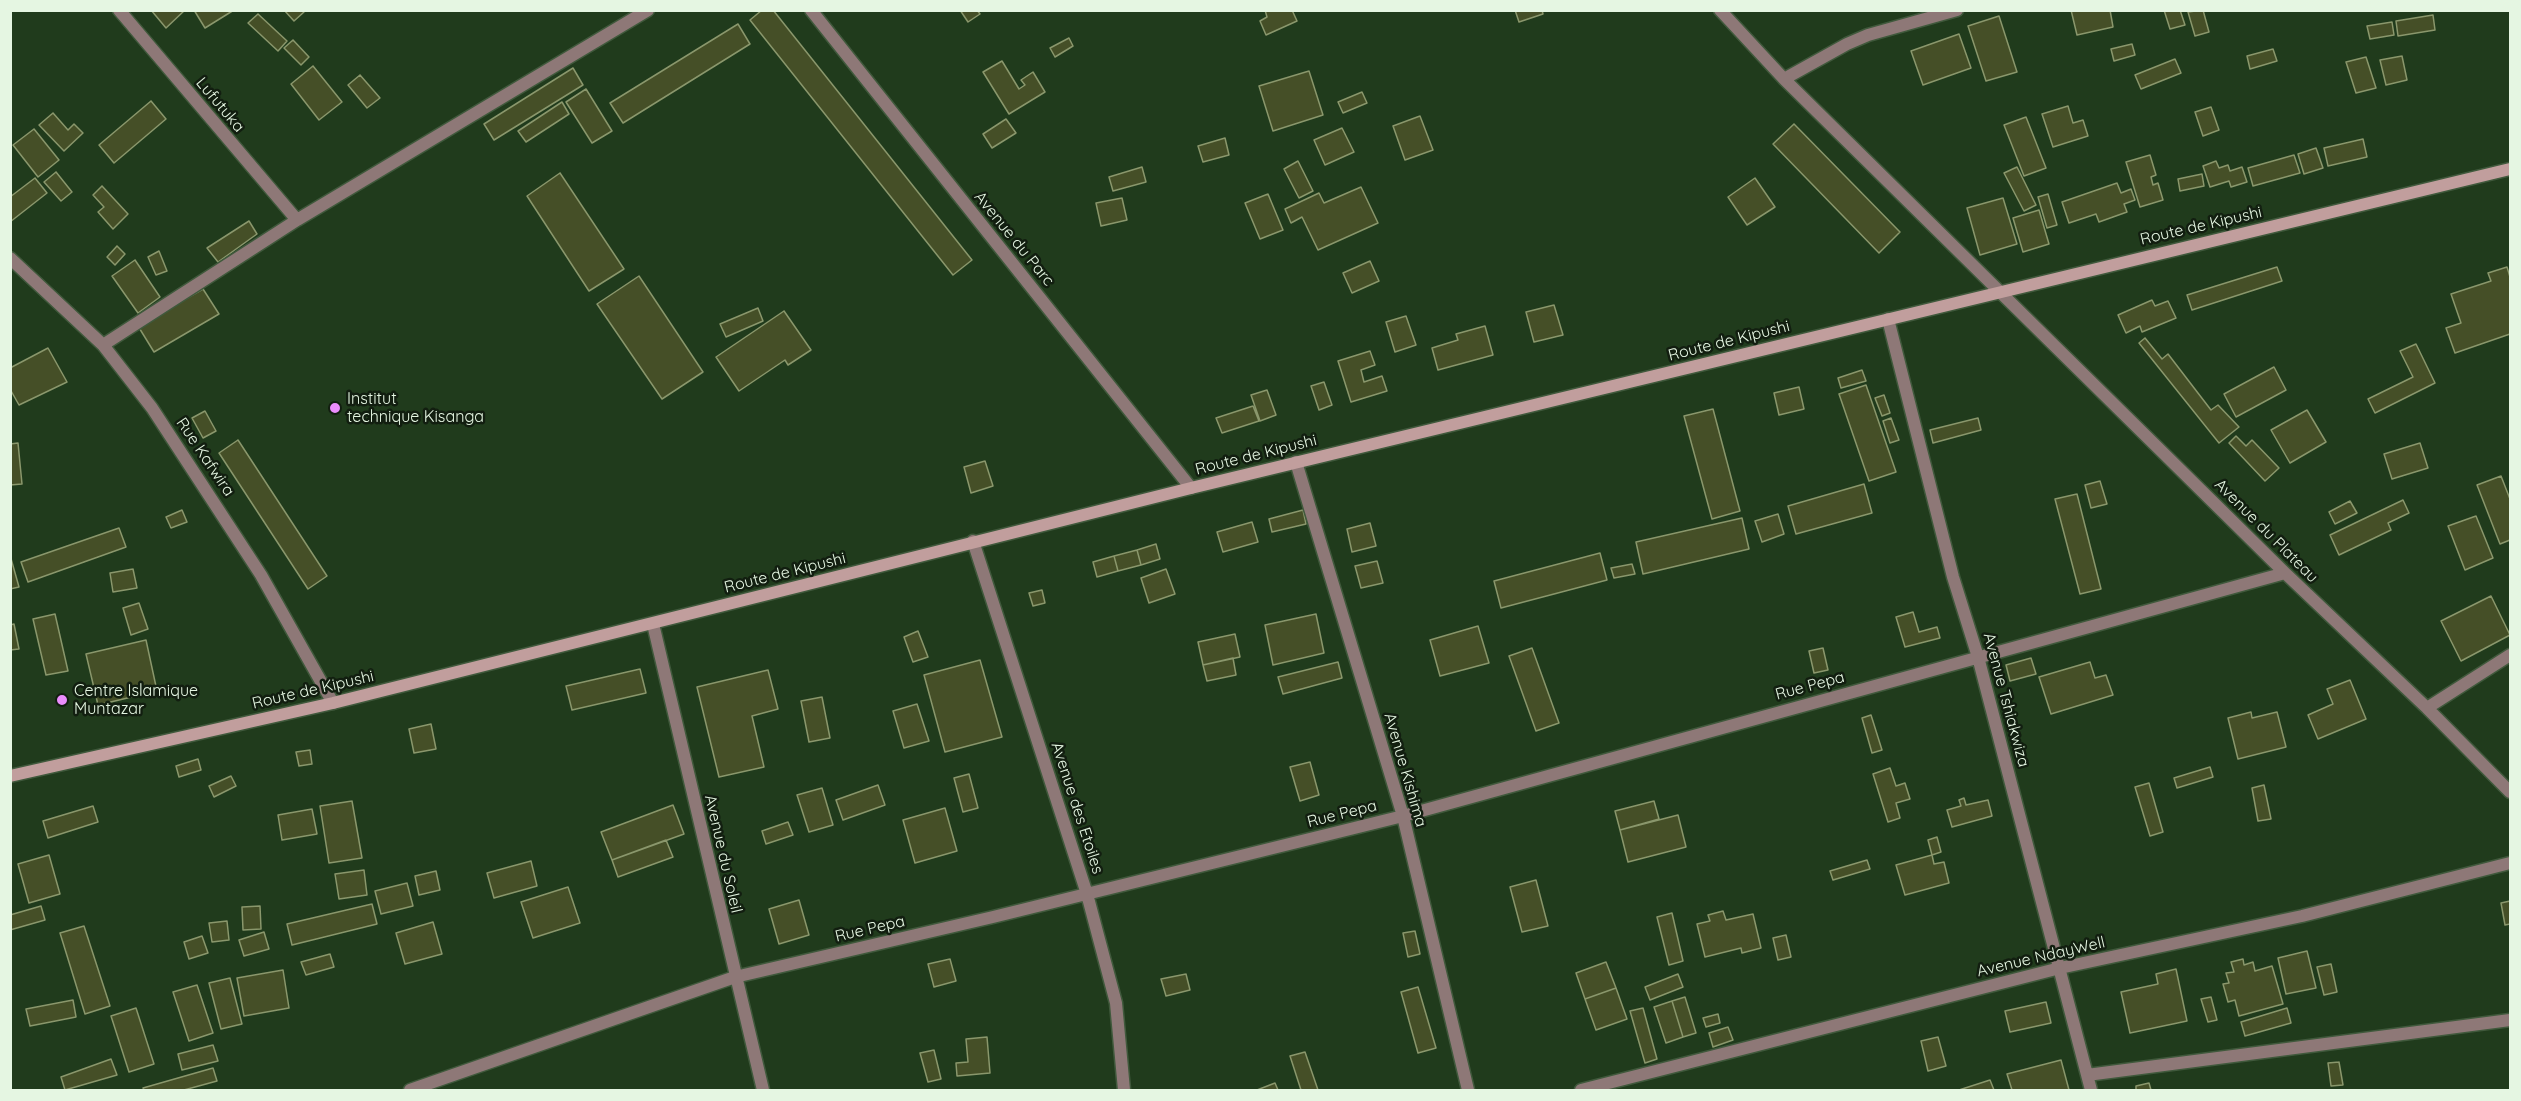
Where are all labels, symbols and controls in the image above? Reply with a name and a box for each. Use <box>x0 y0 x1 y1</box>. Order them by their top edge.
street label: Lufutuka <box>192 74 248 136</box>
street label: Avenue du Parc <box>970 188 1058 290</box>
street label: Route de Kipushi <box>2138 203 2264 249</box>
street label: Route de Kipushi <box>1666 317 1792 365</box>
place label: Institut technique Kisanga <box>347 389 484 427</box>
marker: Institut technique Kisanga <box>328 401 342 415</box>
street label: Rue Kafwira <box>172 414 238 500</box>
street label: Route de Kipushi <box>1193 431 1319 479</box>
street label: Avenue du Plateau <box>2210 475 2322 587</box>
street label: Route de Kipushi <box>722 549 848 597</box>
street label: Avenue Tshiakwiza <box>1979 631 2033 769</box>
street label: Route de Kipushi <box>250 667 376 713</box>
street label: Rue Pepa <box>1773 668 1847 704</box>
place label: Centre Islamique Muntazar <box>74 681 198 719</box>
marker: Centre Islamique Muntazar <box>55 693 69 707</box>
street label: Avenue Kishima <box>1380 711 1430 829</box>
street label: Avenue des Etoiles <box>1047 740 1107 876</box>
street label: Avenue du Soleil <box>700 793 746 915</box>
street label: Rue Pepa <box>1305 796 1379 832</box>
street label: Rue Pepa <box>833 912 907 946</box>
street label: Avenue NdayWell <box>1975 933 2107 981</box>

